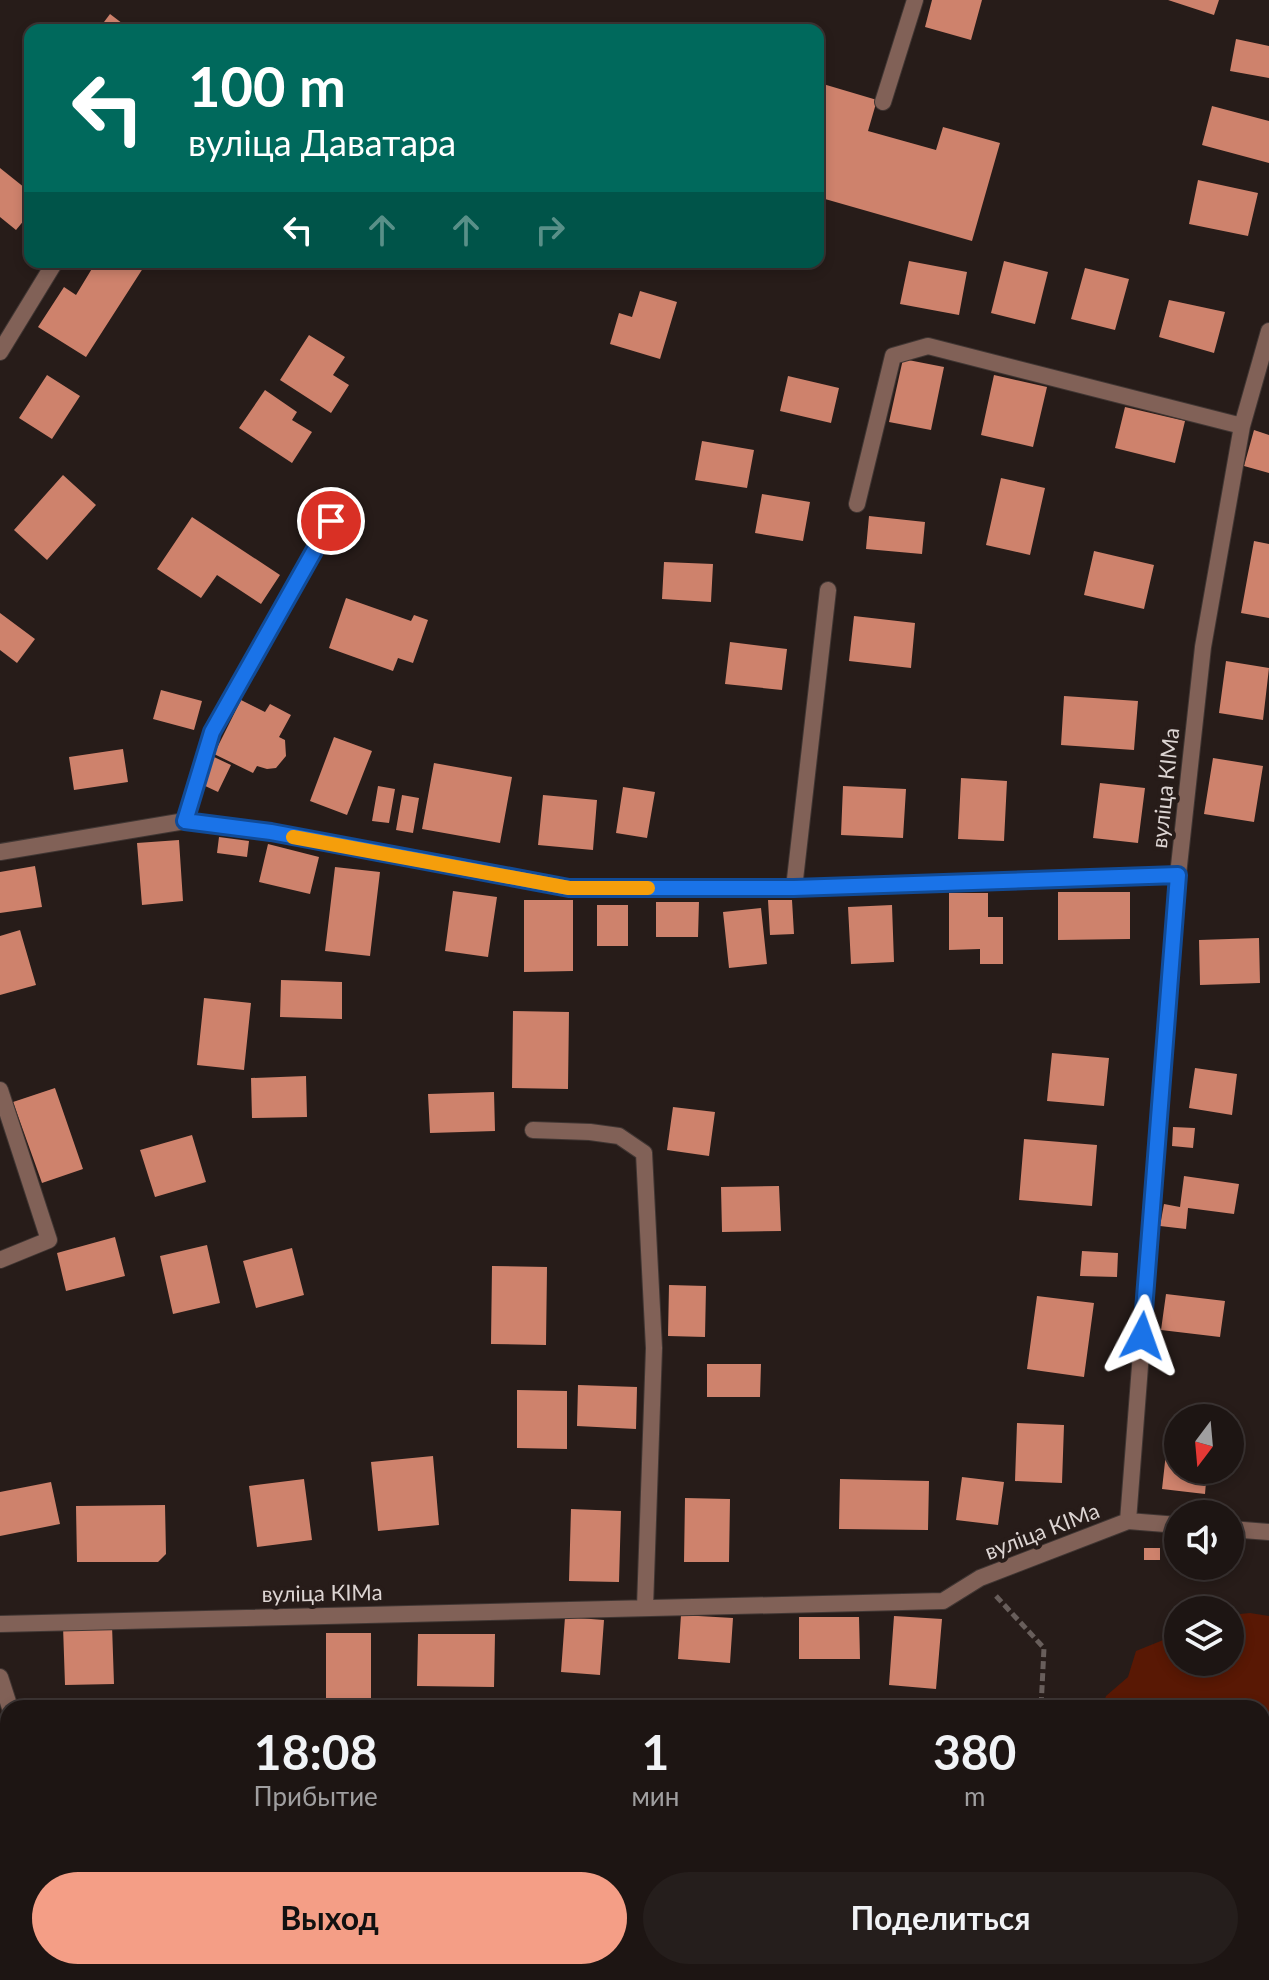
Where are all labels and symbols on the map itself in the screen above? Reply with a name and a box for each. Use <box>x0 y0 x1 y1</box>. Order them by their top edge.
pin <box>297 487 365 555</box>
street label: вуліца КІМа <box>1145 726 1184 849</box>
position arrow <box>1100 1294 1184 1378</box>
north arrow <box>1164 1404 1244 1484</box>
street label: вуліца КІМа <box>981 1496 1103 1565</box>
street label: вуліца КІМа <box>261 1578 383 1607</box>

